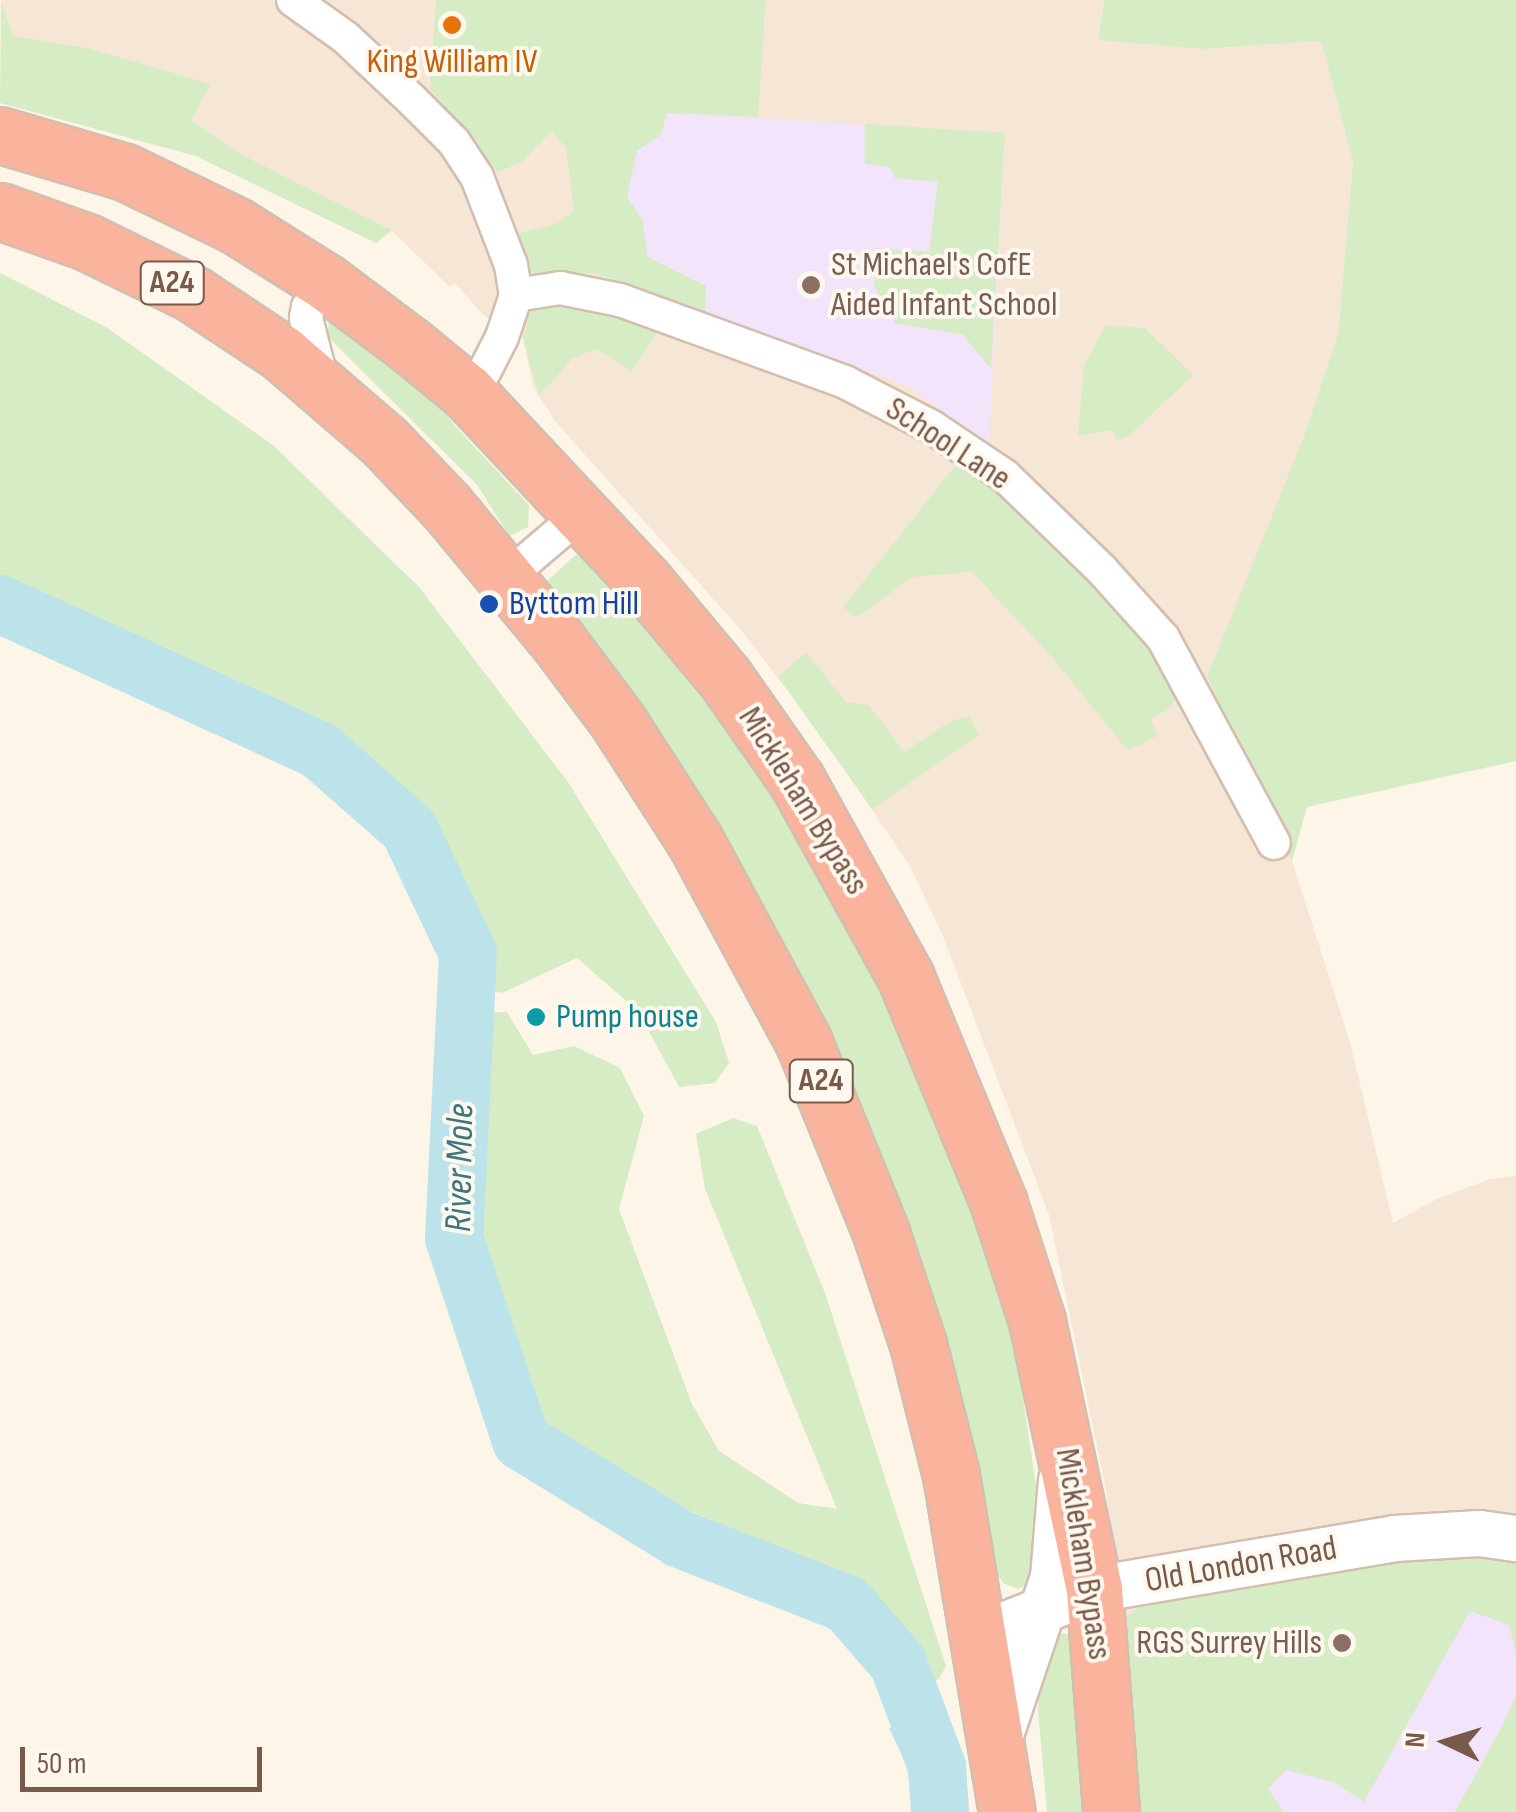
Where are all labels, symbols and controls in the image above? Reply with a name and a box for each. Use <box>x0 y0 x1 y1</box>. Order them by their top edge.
marker: King William IV <box>441 14 463 36</box>
place label: King William IV <box>367 41 537 83</box>
place label: St Michael's CofE Aided Infant School <box>831 244 1058 326</box>
road number: A24 <box>140 256 204 310</box>
marker: St Michael's CofE Aided Infant School <box>800 274 822 296</box>
street label: School Lane <box>878 388 1018 500</box>
place label: Byttom Hill <box>509 583 639 625</box>
marker: Byttom Hill <box>478 593 500 615</box>
street label: Mickleham Bypass <box>729 699 877 903</box>
place label: Pump house <box>556 996 699 1038</box>
marker: Pump house <box>525 1006 547 1028</box>
road number: A24 <box>788 1054 854 1108</box>
water label: River Mole <box>436 1103 484 1233</box>
street label: Mickleham Bypass <box>1046 1445 1120 1663</box>
street label: Old London Road <box>1142 1527 1340 1603</box>
place label: RGS Surrey Hills <box>1136 1622 1322 1664</box>
marker: RGS Surrey Hills <box>1331 1632 1353 1654</box>
north arrow <box>1396 1692 1496 1792</box>
scale bar <box>25 1727 268 1789</box>
text: N <box>1399 1731 1433 1748</box>
text: 50 m <box>37 1746 86 1782</box>

